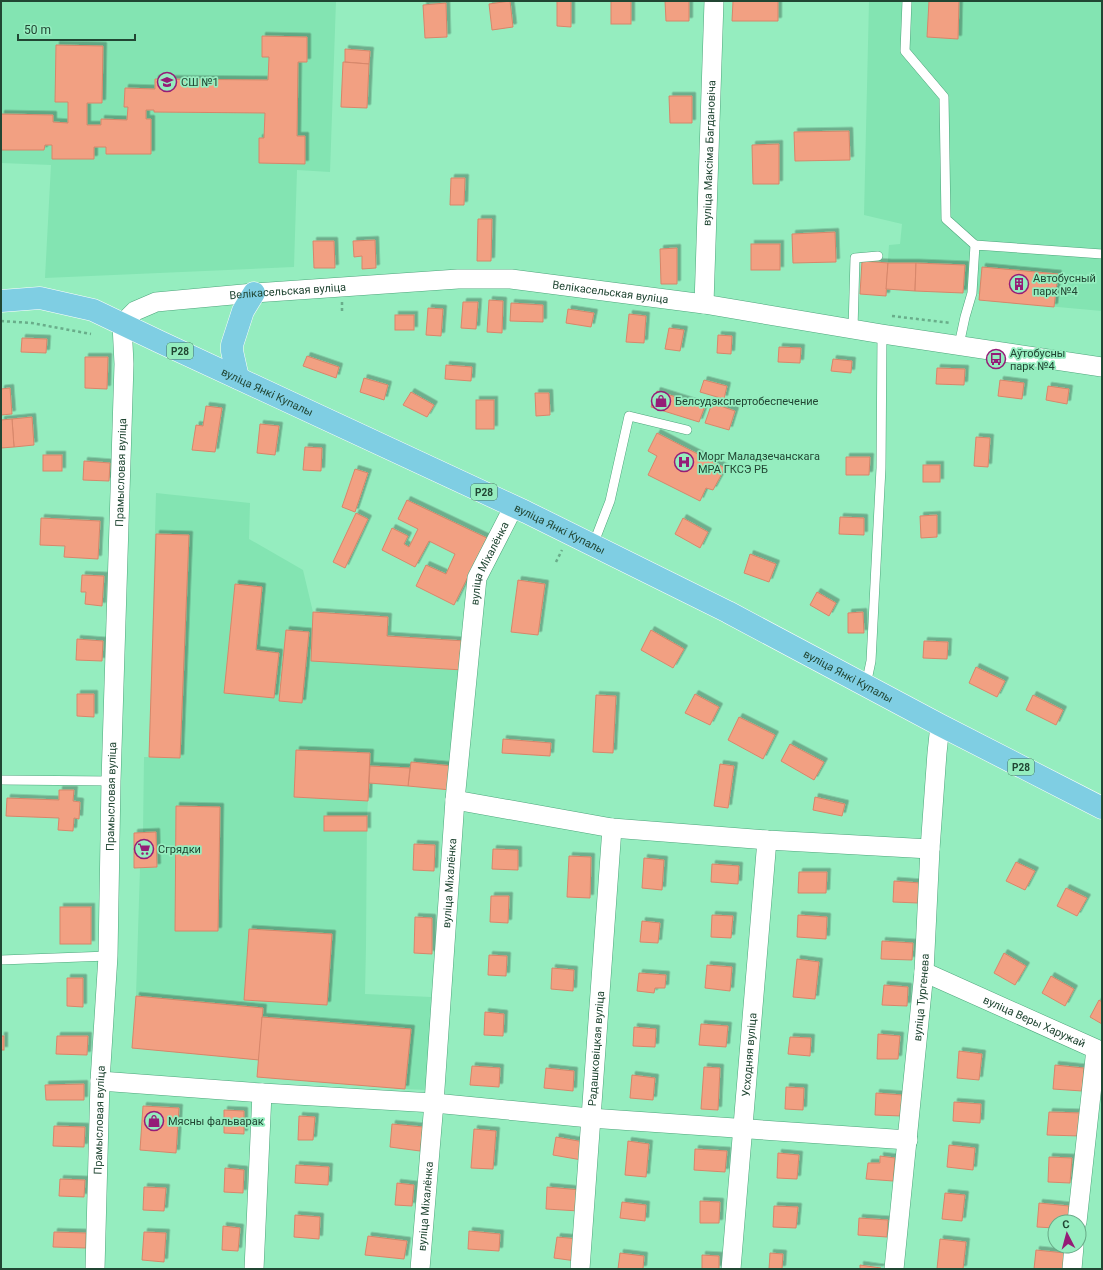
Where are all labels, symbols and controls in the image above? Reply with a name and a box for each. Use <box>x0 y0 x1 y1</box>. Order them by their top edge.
scale bar <box>18 16 135 42</box>
text: 50 m <box>24 23 51 37</box>
school or university icon: СШ №1 <box>156 71 178 93</box>
place label: СШ №1 <box>181 76 219 89</box>
street label: вуліца Максіма Багдановіча <box>700 80 718 226</box>
place label: Автобусный парк №4 <box>1033 272 1096 298</box>
building icon: Автобусный парк №4 <box>1008 273 1030 295</box>
street label: Велікасельская вуліца <box>552 278 669 306</box>
street label: Велікасельская вуліца <box>229 280 346 302</box>
road number: Р28 <box>167 343 193 359</box>
place label: Аўтобусны парк №4 <box>1010 347 1065 373</box>
bus stop icon: Аўтобусны парк №4 <box>985 348 1007 370</box>
street label: вуліца Янкі Купалы <box>219 365 315 419</box>
shop icon: Белсудэкспертобеспечение <box>650 390 672 412</box>
place label: Белсудэкспертобеспечение <box>675 395 819 408</box>
street label: Прамысловая вуліца <box>112 418 129 527</box>
place label: Морг Маладзечанскага МРА ГКСЭ РБ <box>698 450 820 476</box>
hospital icon: Морг Маладзечанскага МРА ГКСЭ РБ <box>673 451 695 473</box>
road number: Р28 <box>471 484 497 500</box>
street label: вуліца Янкі Купалы <box>512 501 607 557</box>
street label: вуліца Міхалёнка <box>468 519 511 606</box>
street label: вуліца Янкі Купалы <box>801 647 895 705</box>
street label: Прамысловая вуліца <box>103 742 119 851</box>
road number: Р28 <box>1008 759 1034 775</box>
supermarket icon: Сгрядки <box>133 838 155 860</box>
street label: вуліца Міхалёнка <box>440 838 459 928</box>
place label: Сгрядки <box>158 843 201 856</box>
street label: вуліца Тургенева <box>911 953 931 1042</box>
street label: Радашковіцкая вуліца <box>585 990 607 1107</box>
street label: вуліца Веры Харужай <box>981 993 1088 1050</box>
street label: Усходняя вуліца <box>739 1012 759 1097</box>
street label: Прамысловая вуліца <box>91 1065 107 1175</box>
shop icon: Мясны фальварак <box>143 1110 165 1132</box>
place label: Мясны фальварак <box>168 1115 264 1128</box>
street label: вуліца Міхалёнка <box>415 1161 436 1251</box>
north arrow <box>1047 1214 1087 1254</box>
text: С <box>1062 1218 1070 1231</box>

